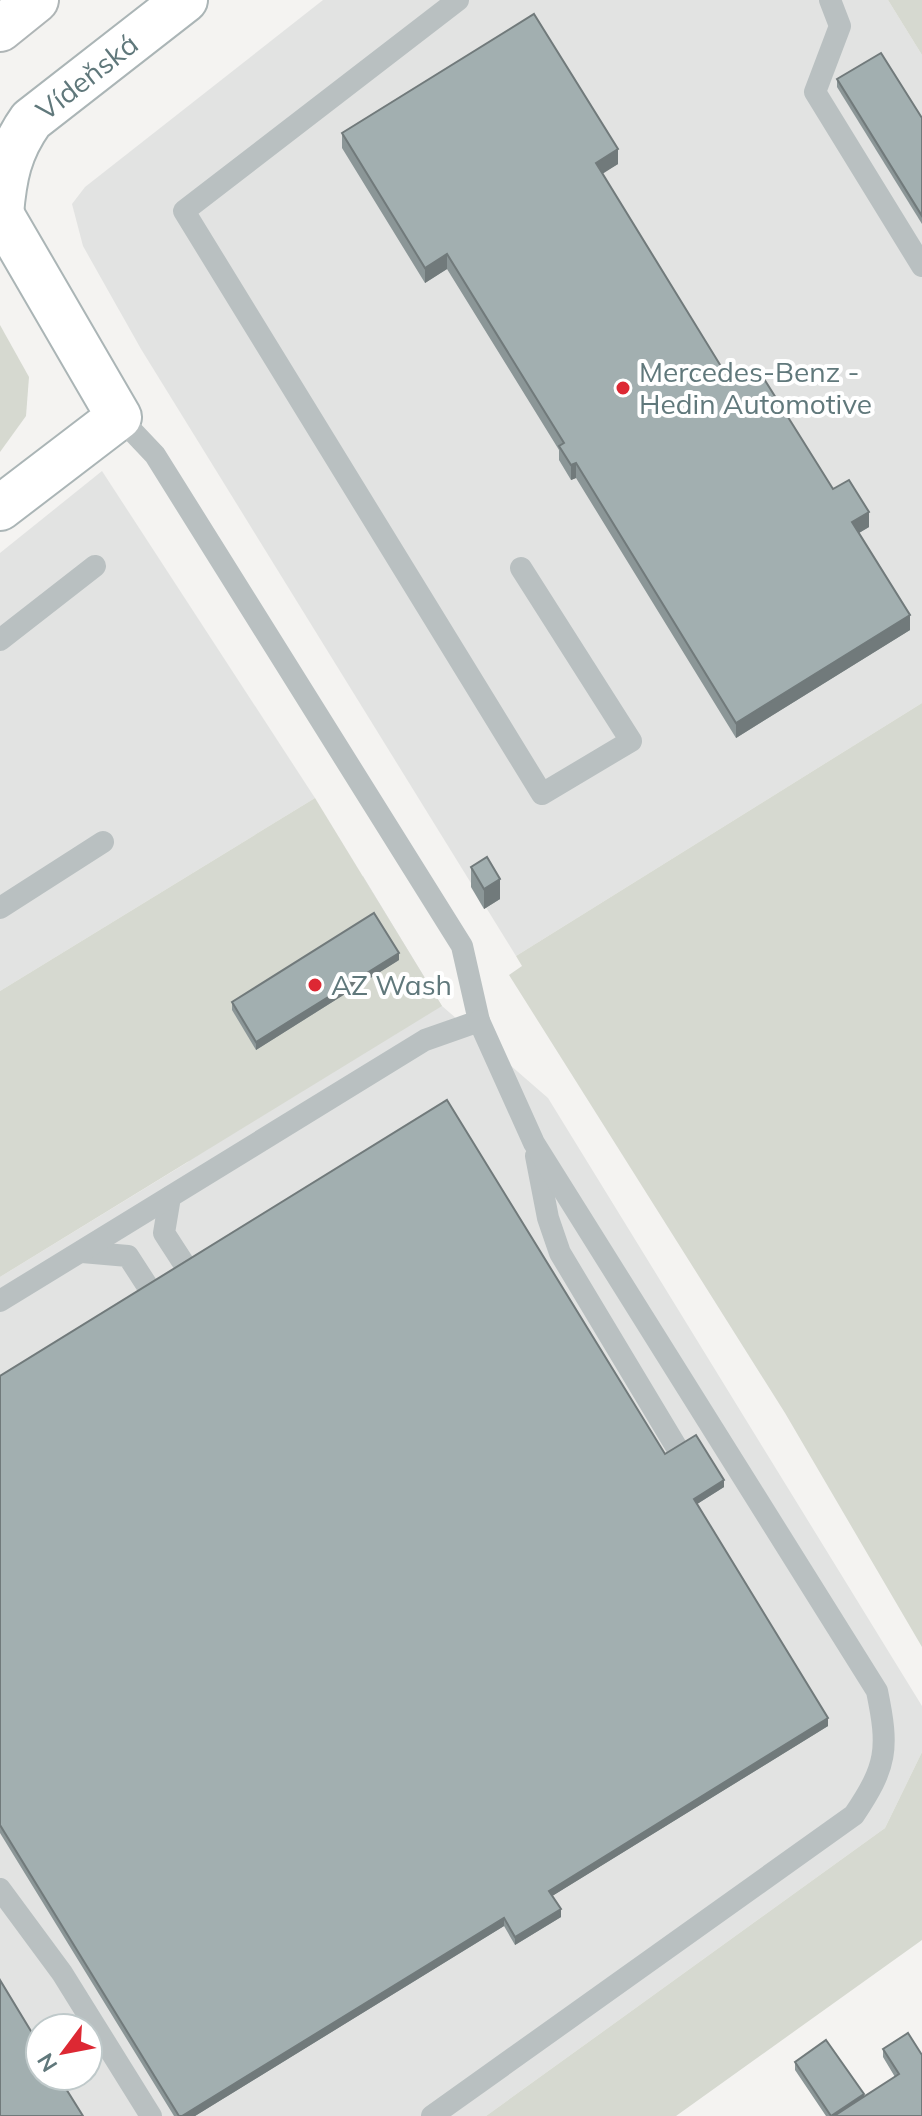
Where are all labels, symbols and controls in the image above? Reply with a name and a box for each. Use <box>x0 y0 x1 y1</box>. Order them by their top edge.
street label: Vídeňská <box>29 26 145 127</box>
place label: Mercedes-Benz - Hedin Automotive <box>639 354 872 421</box>
marker: Mercedes-Benz - Hedin Automotive <box>614 379 632 397</box>
place label: AZ Wash <box>331 967 452 1002</box>
marker: AZ Wash <box>306 976 324 994</box>
north arrow <box>24 2012 104 2092</box>
text: N <box>31 2048 63 2077</box>

